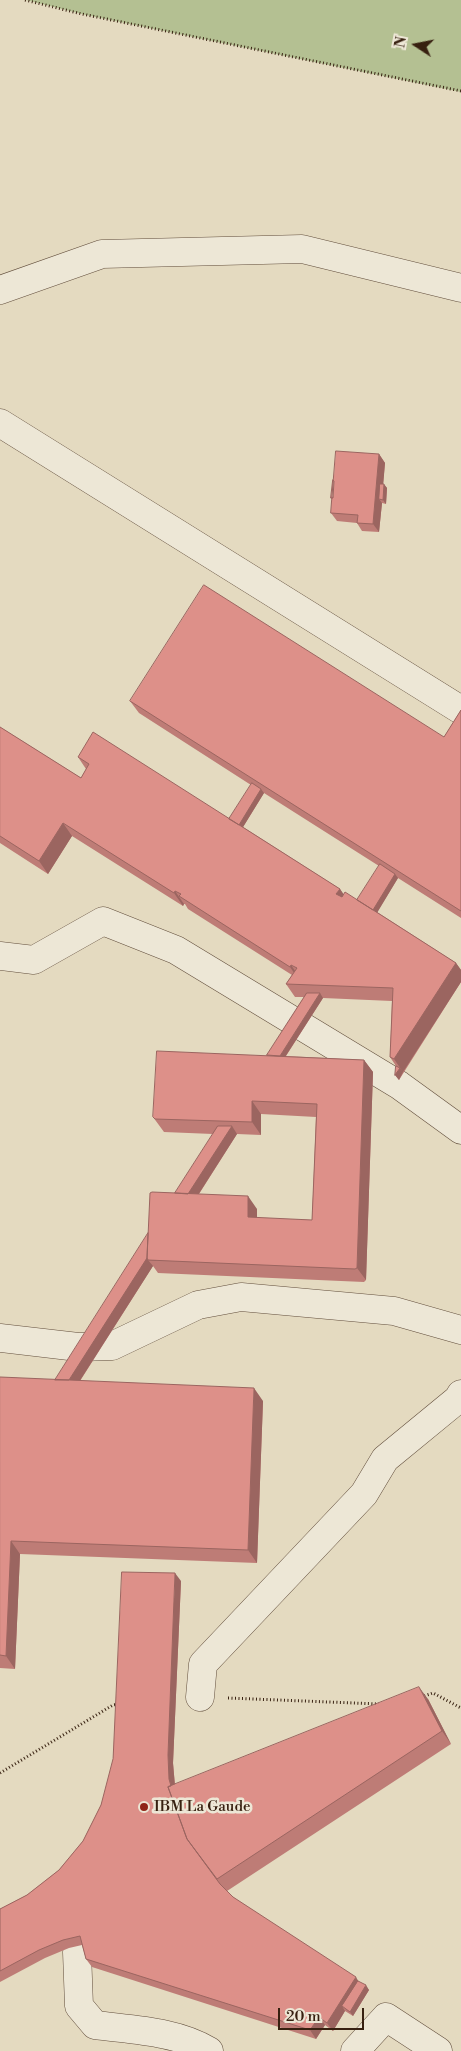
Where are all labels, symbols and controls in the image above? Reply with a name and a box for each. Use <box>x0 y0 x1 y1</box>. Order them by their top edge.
north arrow <box>391 20 441 70</box>
text: N <box>391 35 411 49</box>
place label: IBM La Gaude <box>154 1798 250 1816</box>
marker: IBM La Gaude <box>138 1801 150 1813</box>
scale bar <box>281 1998 367 2030</box>
text: 20 m <box>286 2007 321 2026</box>

